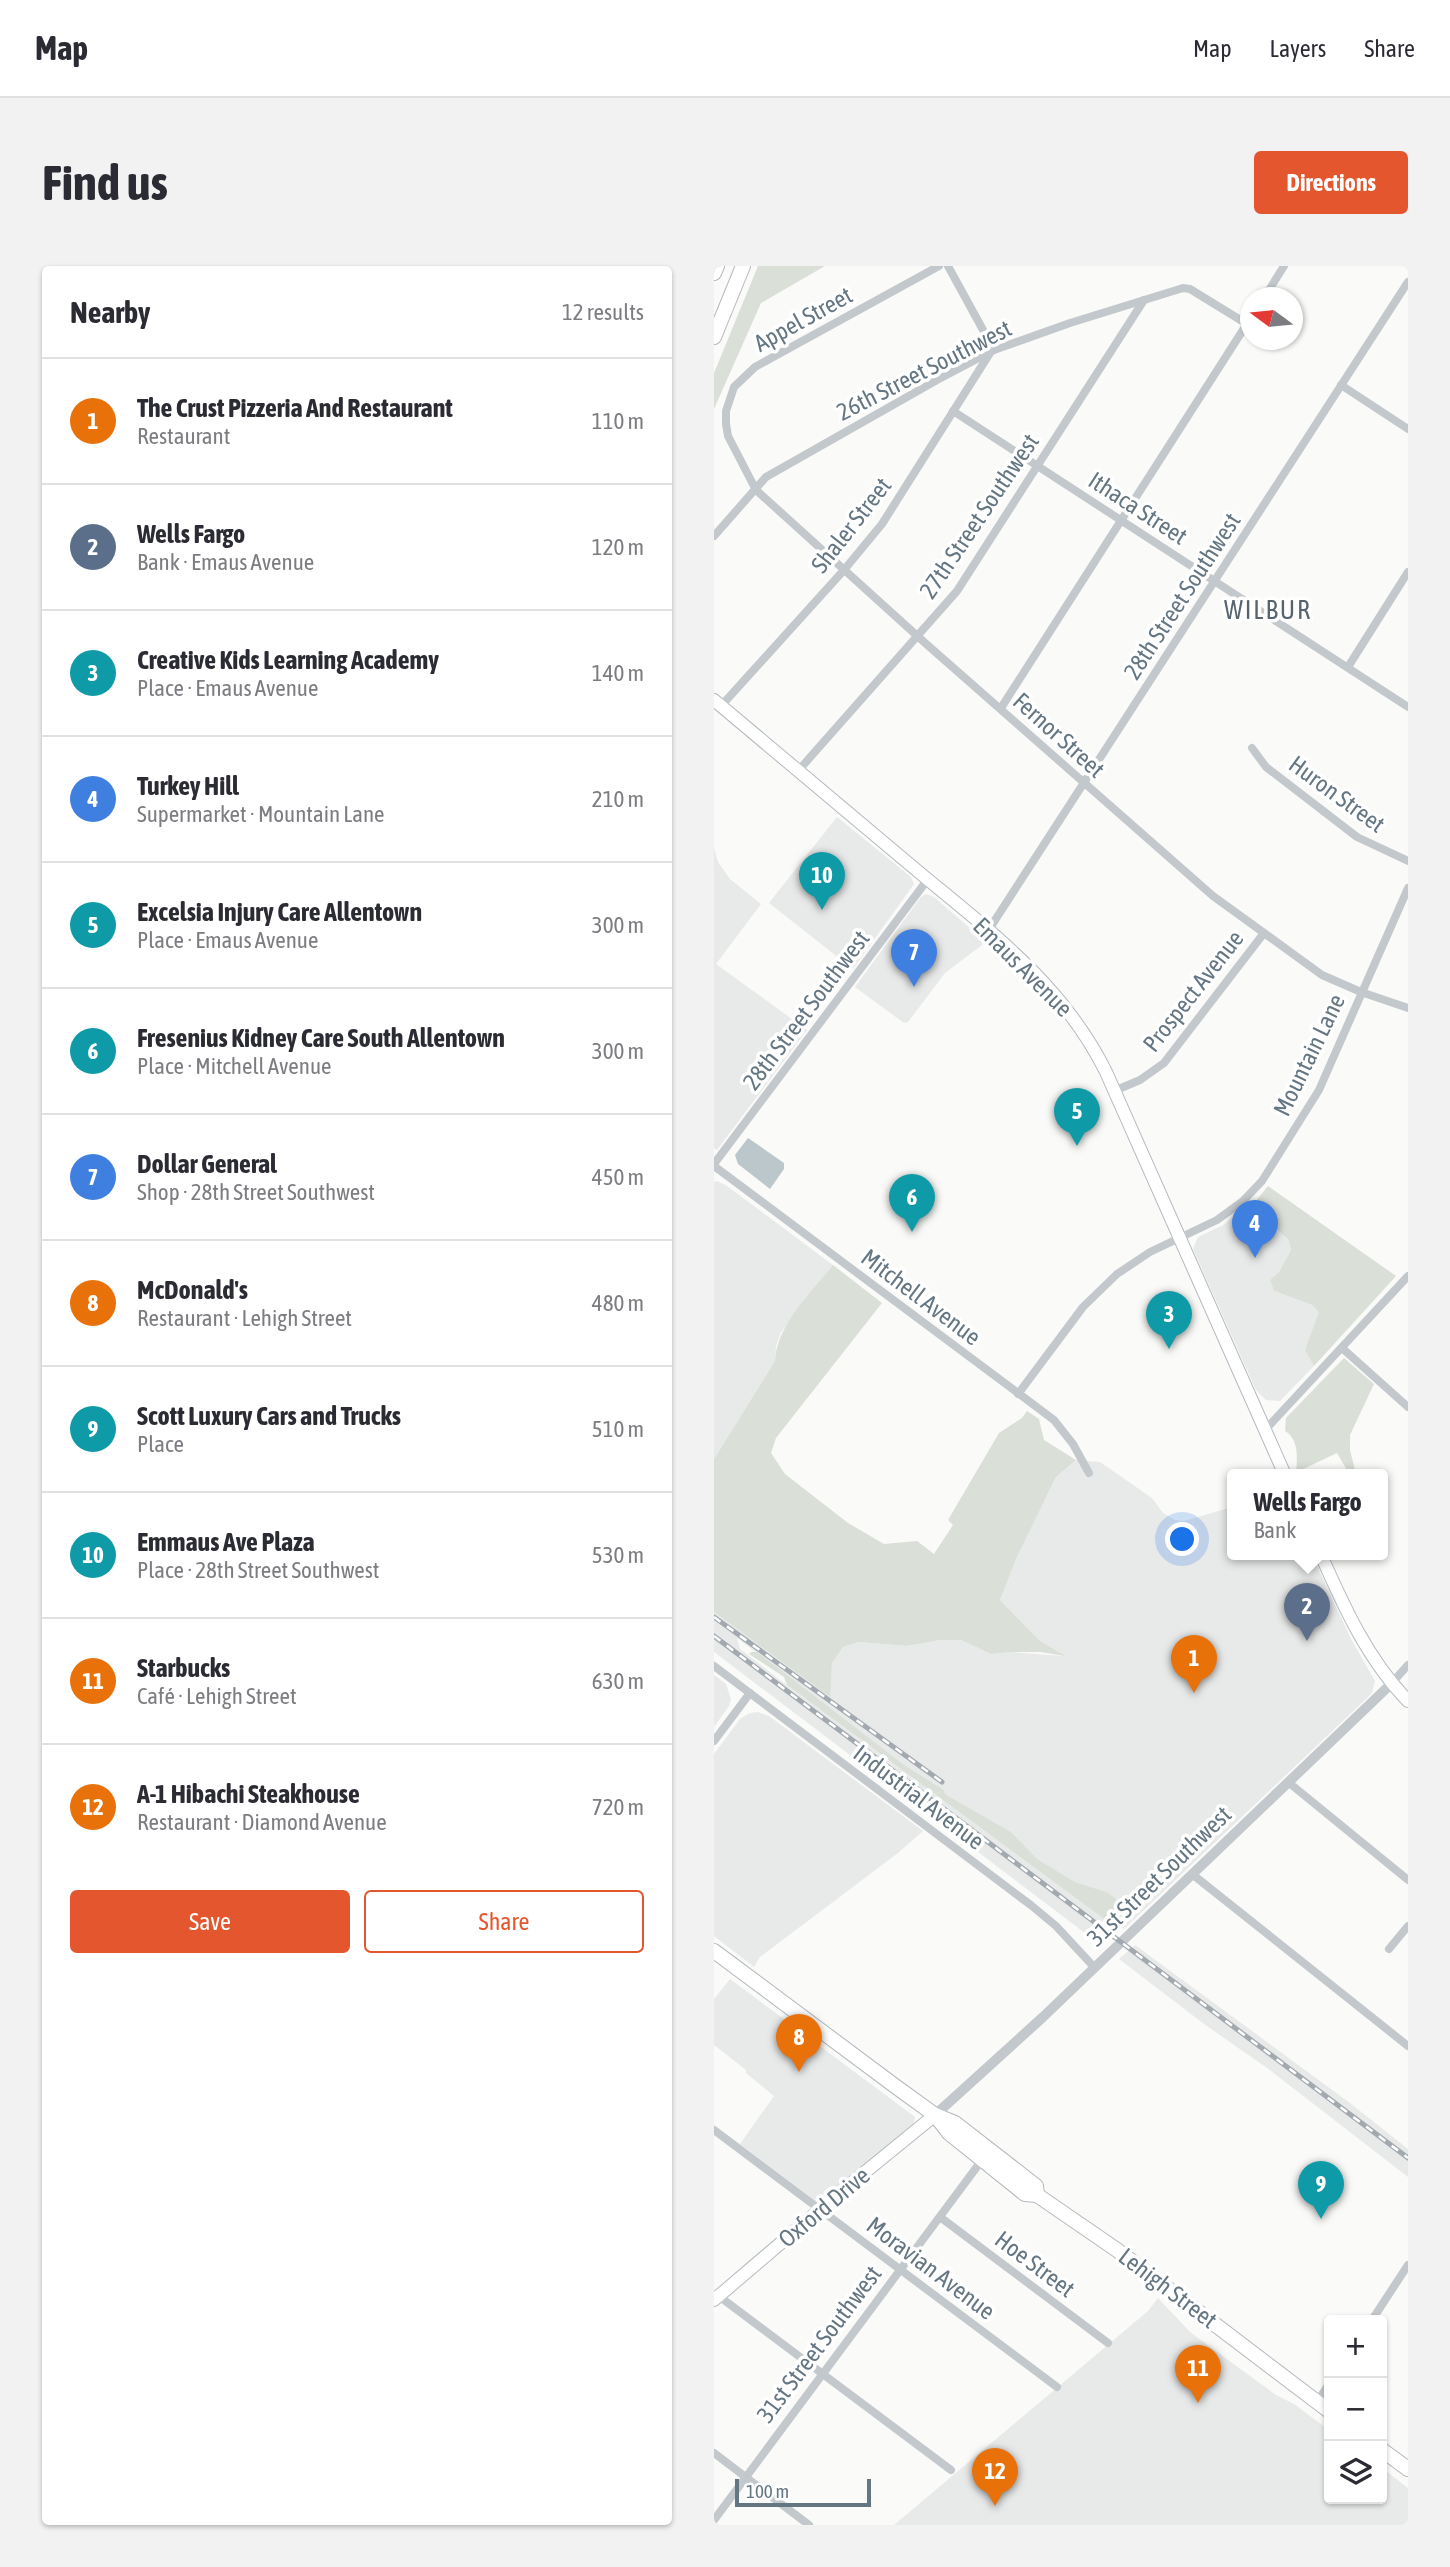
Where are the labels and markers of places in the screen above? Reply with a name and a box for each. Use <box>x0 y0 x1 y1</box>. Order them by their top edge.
pin: 10 <box>799 852 845 910</box>
pin: 7 <box>891 929 937 987</box>
pin: 5 <box>1054 1088 1100 1146</box>
pin: 6 <box>889 1174 935 1232</box>
pin: 4 <box>1232 1200 1278 1258</box>
pin: 3 <box>1146 1291 1192 1349</box>
pin: 2 <box>1284 1583 1330 1641</box>
pin: 1 <box>1171 1635 1217 1693</box>
pin: 8 <box>776 2014 822 2072</box>
pin: 9 <box>1298 2161 1344 2219</box>
pin: 11 <box>1175 2345 1221 2403</box>
pin: 12 <box>972 2448 1018 2506</box>

